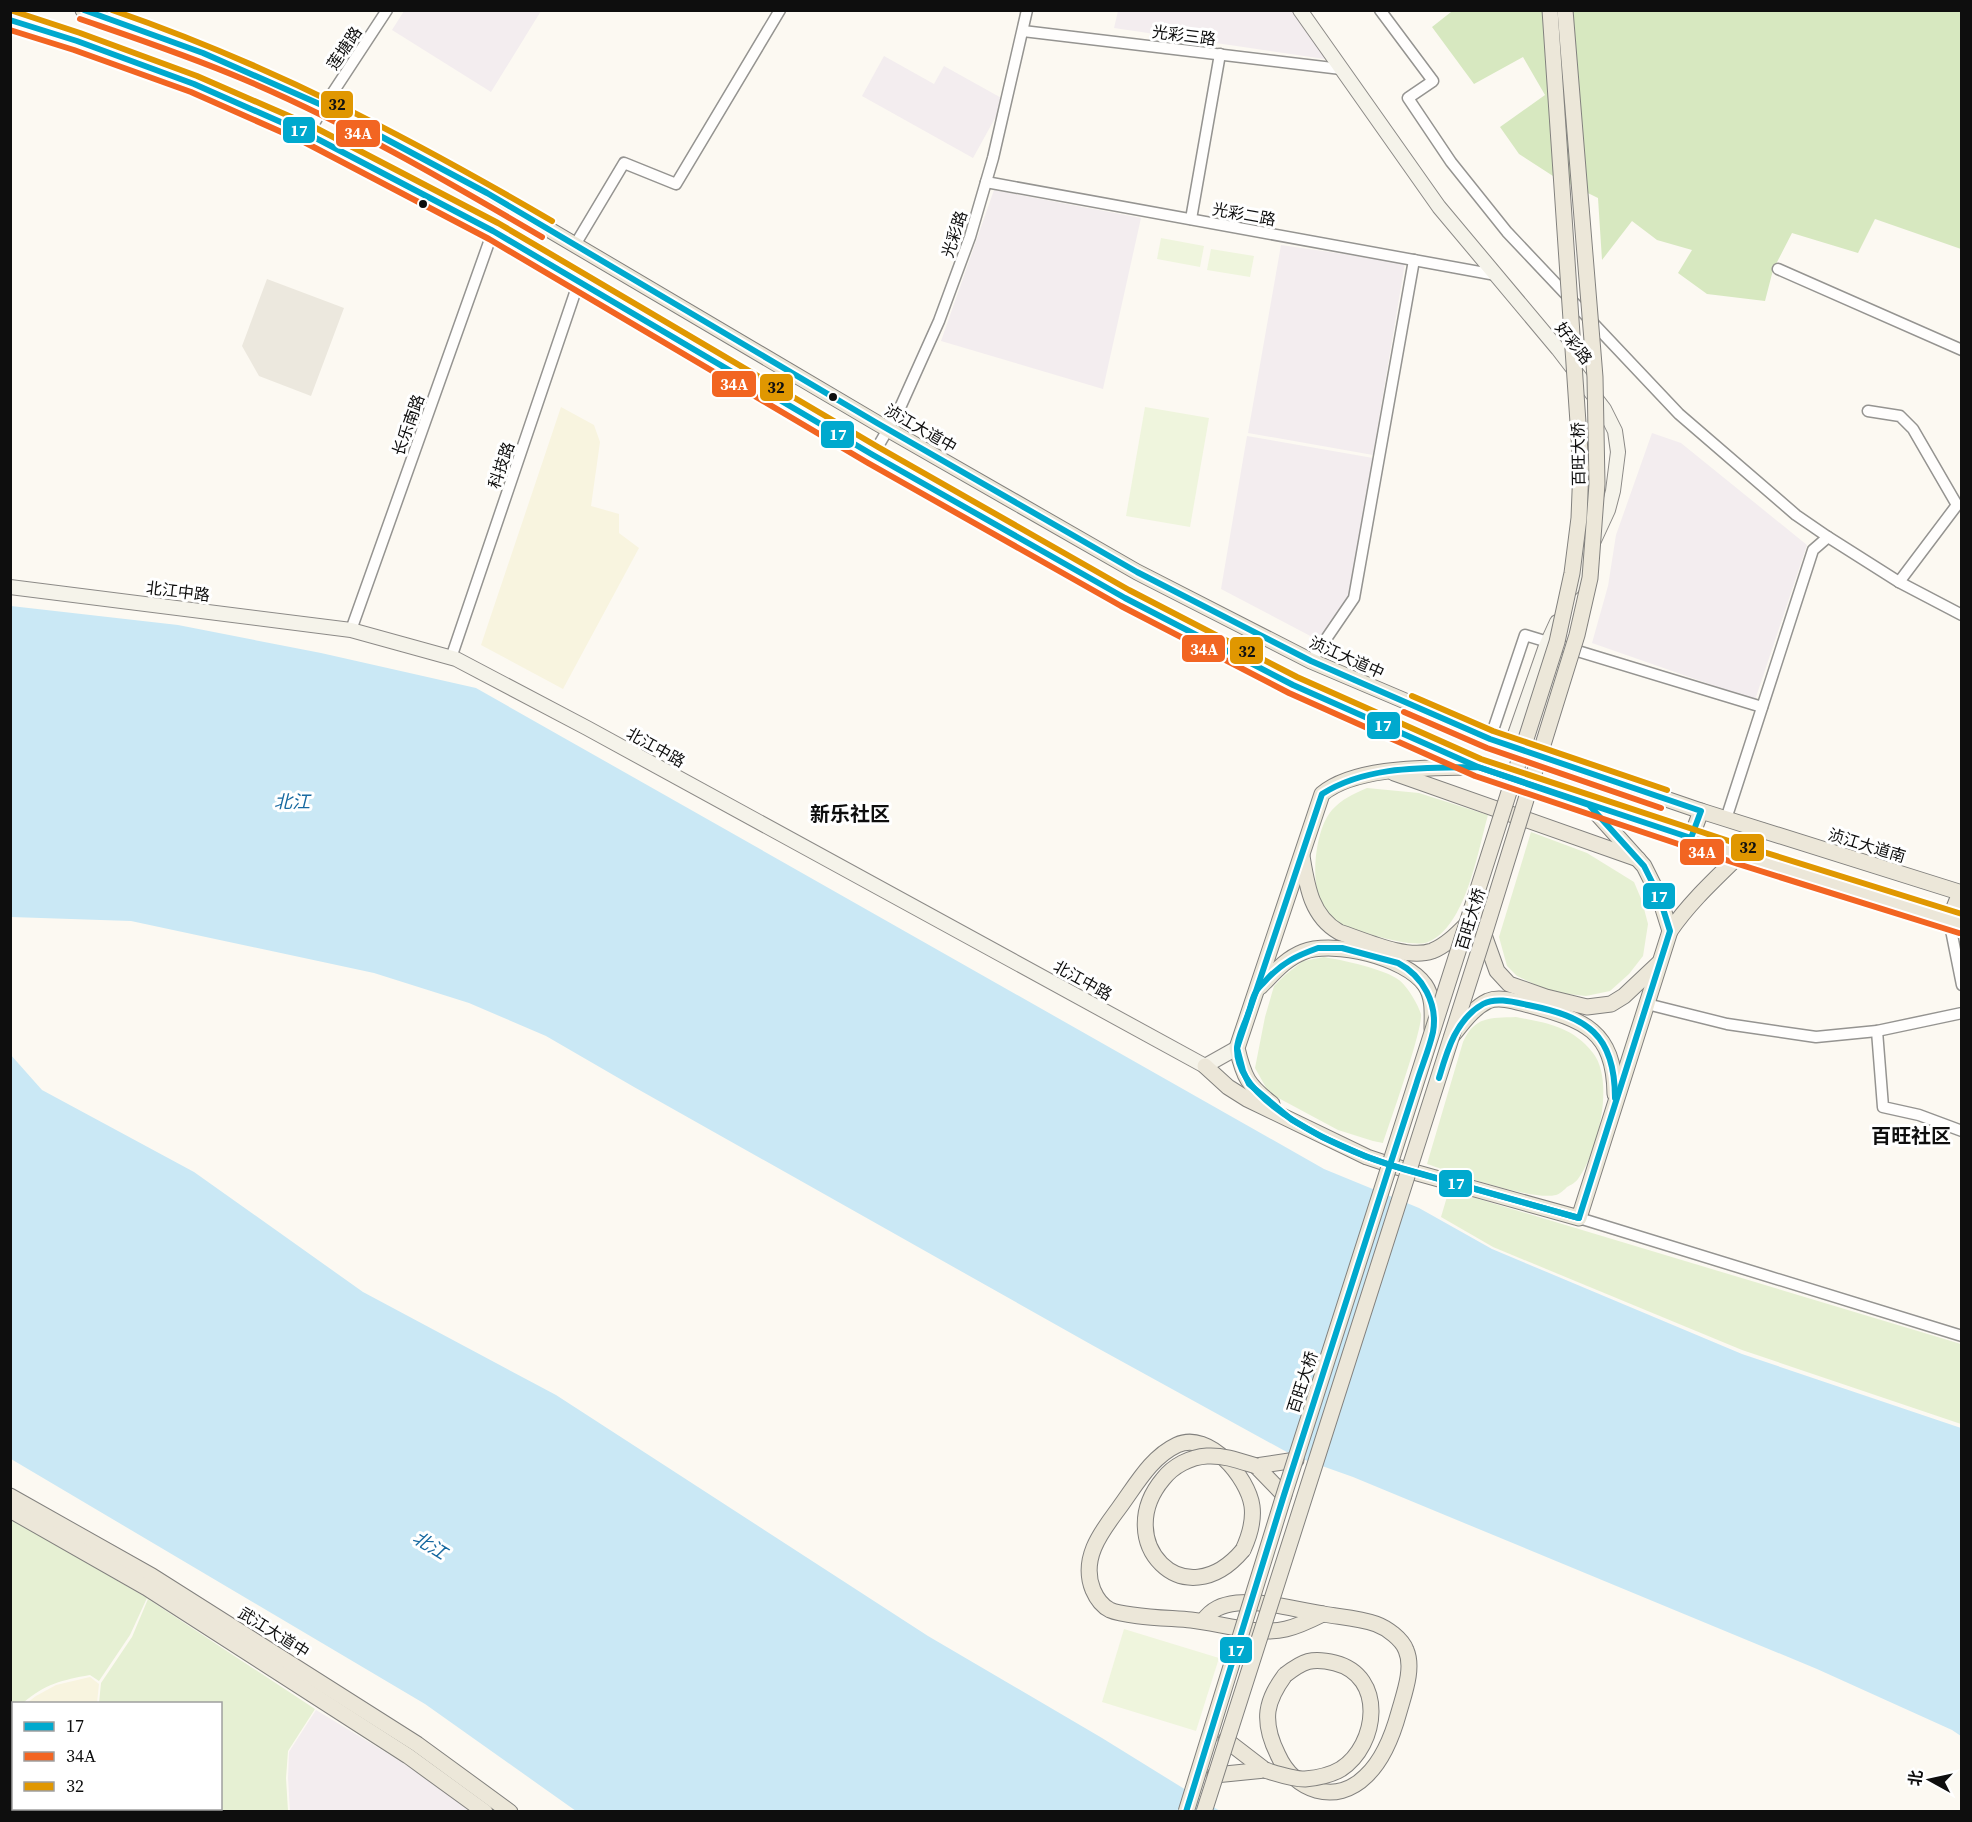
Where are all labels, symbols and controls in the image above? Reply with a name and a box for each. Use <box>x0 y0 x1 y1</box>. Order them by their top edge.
street label: 光彩三路 <box>1151 20 1217 50</box>
street label: 莲塘路 <box>321 22 367 74</box>
line badge: 32 <box>320 90 354 119</box>
text: 32 <box>328 93 346 115</box>
line badge: 17 <box>282 116 316 144</box>
text: 17 <box>290 119 308 141</box>
line badge: 34A <box>335 119 381 148</box>
text: 34A <box>344 122 372 144</box>
unlabelled marker <box>417 198 429 210</box>
street label: 光彩二路 <box>1211 198 1277 230</box>
street label: 光彩路 <box>936 208 972 260</box>
street label: 好彩路 <box>1551 317 1597 369</box>
line badge: 34A <box>711 370 757 398</box>
text: 34A <box>720 373 748 395</box>
line badge: 32 <box>759 373 794 402</box>
text: 32 <box>767 376 785 398</box>
street label: 长乐南路 <box>387 391 429 459</box>
unlabelled marker <box>827 391 839 403</box>
street label: 浈江大道中 <box>881 398 961 458</box>
line badge: 17 <box>820 420 855 449</box>
street label: 百旺大桥 <box>1566 422 1590 486</box>
text: 17 <box>829 423 847 445</box>
street label: 科技路 <box>483 439 519 491</box>
street label: 北江中路 <box>145 576 211 606</box>
street label: 浈江大道中 <box>1306 631 1388 683</box>
line badge: 34A <box>1181 634 1226 663</box>
line badge: 32 <box>1229 636 1264 665</box>
text: 34A <box>1190 638 1218 660</box>
text: 32 <box>1238 640 1256 662</box>
line badge: 17 <box>1366 711 1401 740</box>
text: 17 <box>1374 714 1392 736</box>
street label: 北江中路 <box>623 722 689 772</box>
water label: 北江 <box>274 789 312 814</box>
district label: 新乐社区 <box>810 800 890 828</box>
street label: 浈江大道南 <box>1826 823 1908 867</box>
line badge: 32 <box>1730 833 1765 862</box>
text: 32 <box>1739 836 1757 858</box>
line badge: 34A <box>1679 838 1725 866</box>
text: 34A <box>1688 841 1716 863</box>
line badge: 17 <box>1642 882 1676 910</box>
street label: 百旺大桥 <box>1450 885 1490 953</box>
text: 17 <box>1650 885 1668 907</box>
street label: 北江中路 <box>1050 955 1116 1005</box>
district label: 百旺社区 <box>1871 1122 1951 1150</box>
line badge: 17 <box>1438 1169 1473 1198</box>
text: 17 <box>1447 1172 1465 1194</box>
street label: 百旺大桥 <box>1282 1348 1322 1416</box>
water label: 北江 <box>408 1525 454 1566</box>
street label: 武江大道中 <box>234 1601 314 1663</box>
line badge: 17 <box>1219 1636 1253 1664</box>
text: 17 <box>1227 1639 1245 1661</box>
legend <box>12 1702 222 1810</box>
text: 17 <box>66 1713 84 1738</box>
text: 34A <box>66 1743 96 1768</box>
north arrow <box>1900 1750 1960 1810</box>
text: 北 <box>1903 1768 1927 1787</box>
text: 32 <box>66 1773 84 1798</box>

